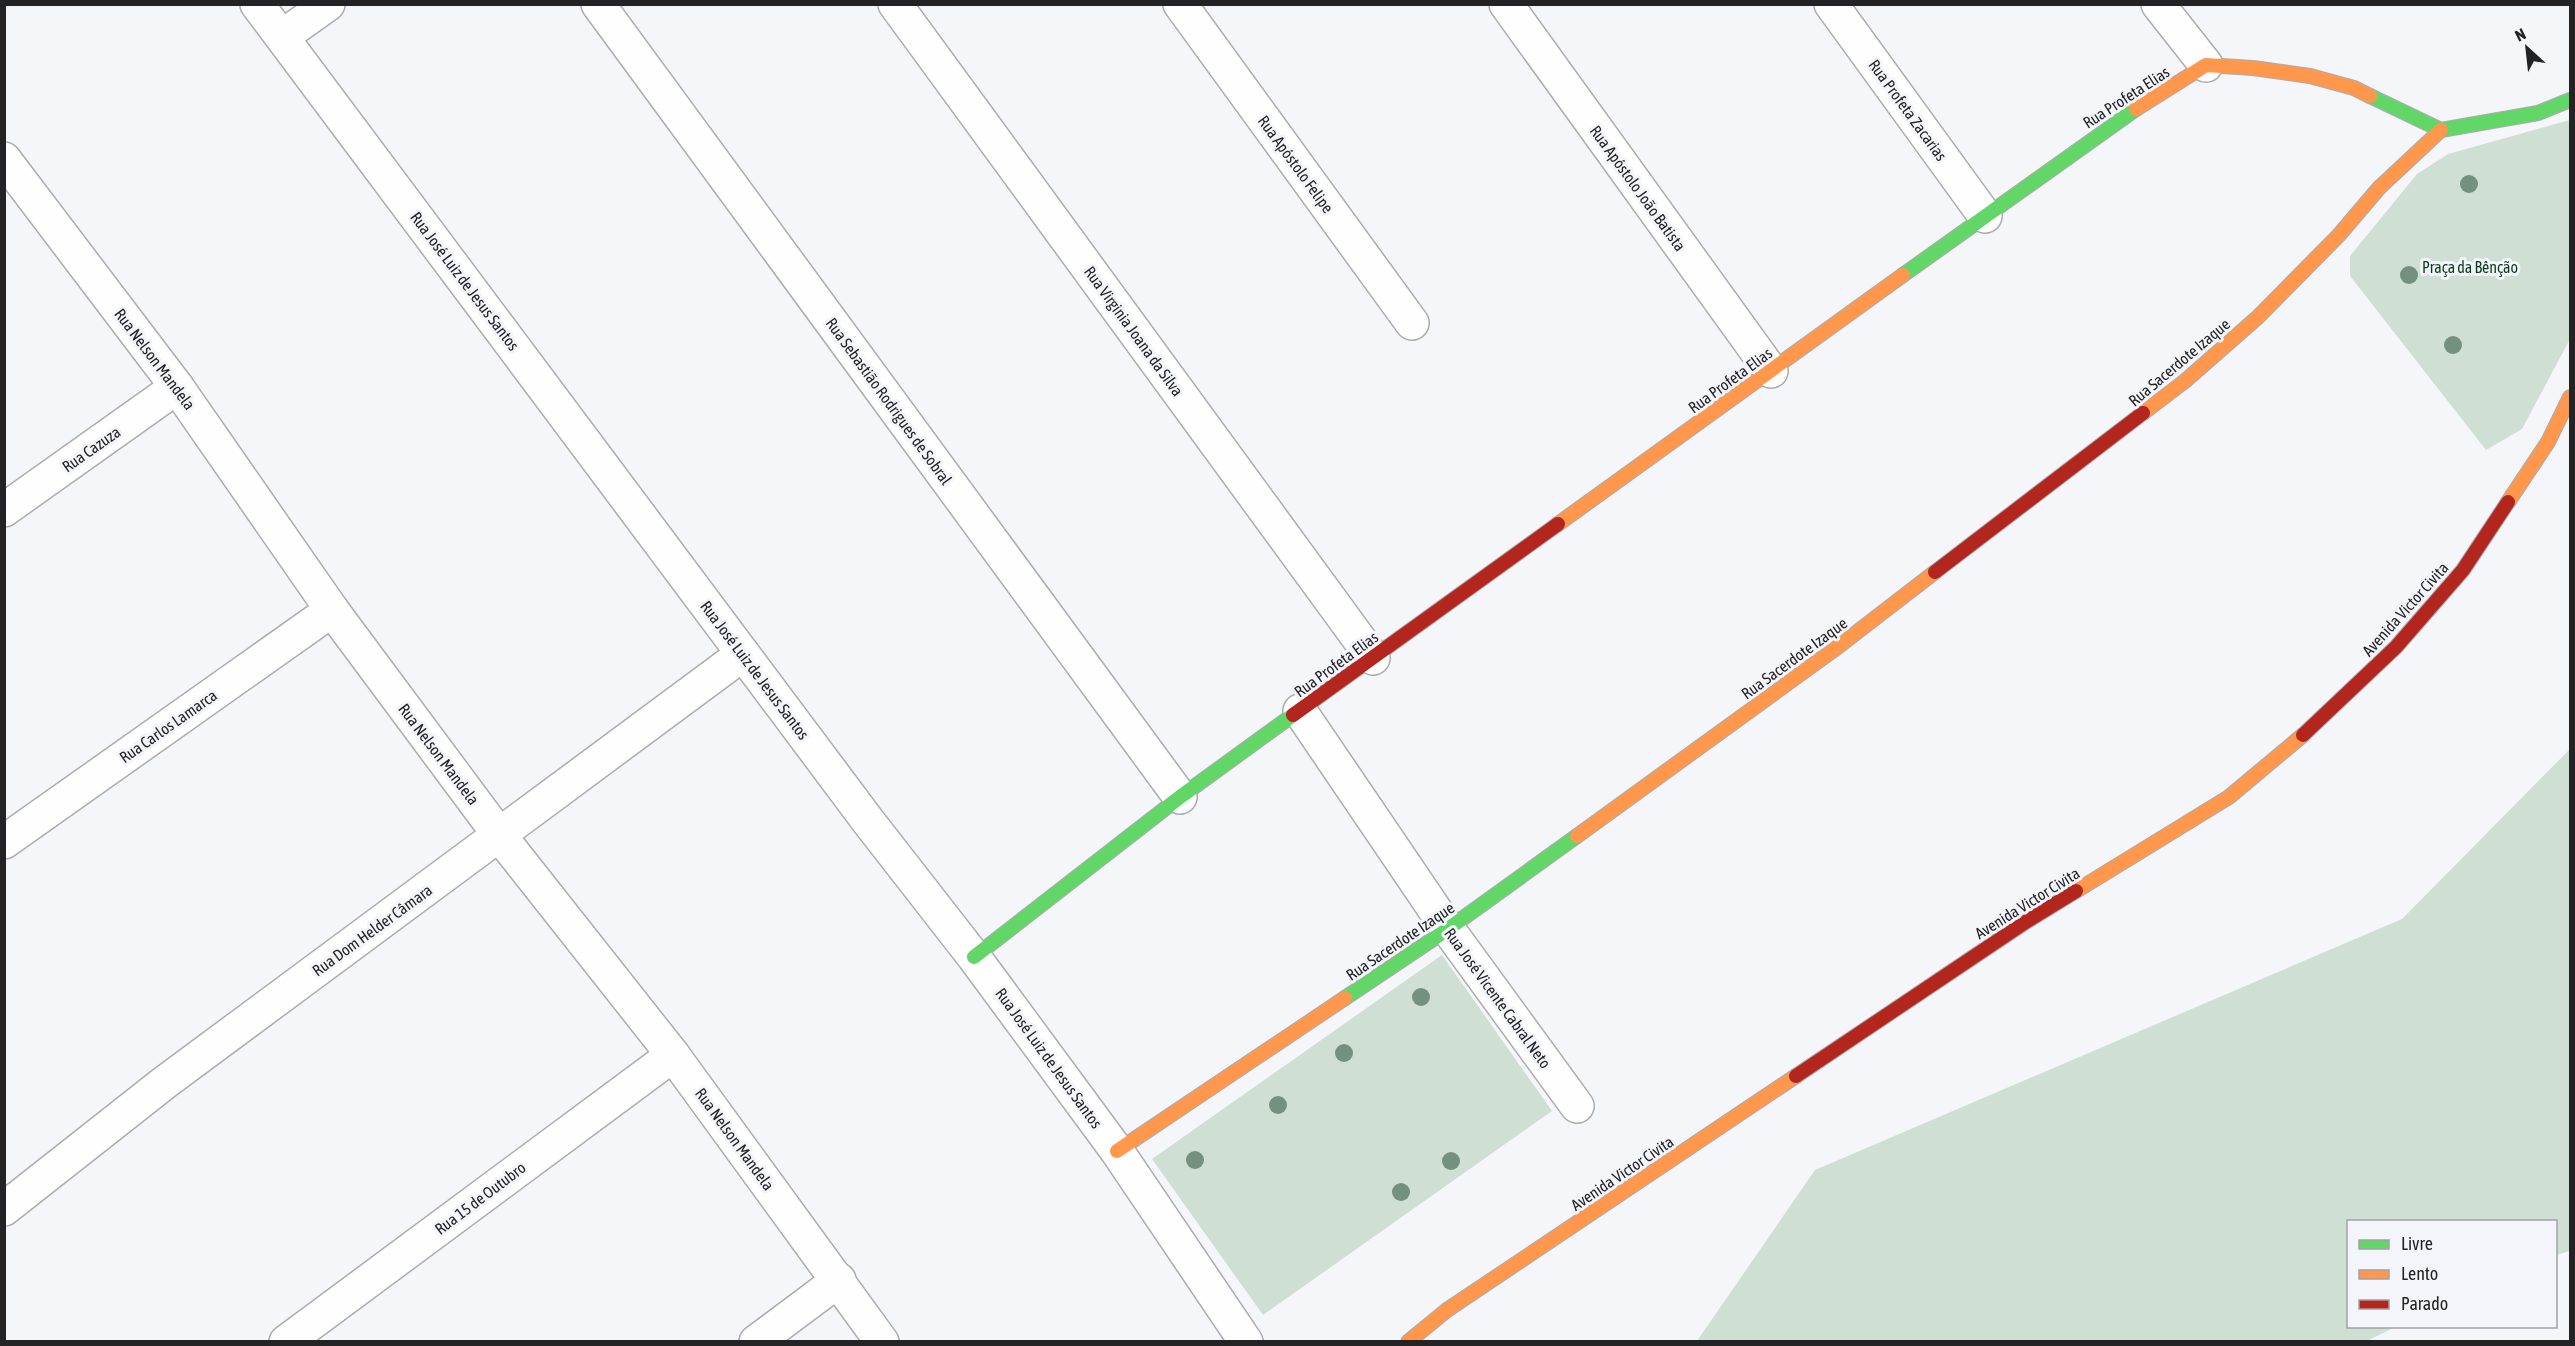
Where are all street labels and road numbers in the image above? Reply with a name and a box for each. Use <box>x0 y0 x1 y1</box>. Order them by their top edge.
street label: Rua Profeta Zacarias <box>1865 56 1951 164</box>
street label: Rua Profeta Elias <box>2080 62 2173 132</box>
street label: Rua Apóstolo Felipe <box>1254 112 1337 217</box>
street label: Rua Apóstolo João Batista <box>1586 122 1690 255</box>
street label: Rua José Luiz de Jesus Santos <box>407 208 523 354</box>
street label: Rua Virginia Joana da Silva <box>1080 263 1187 400</box>
street label: Rua Nelson Mandela <box>111 305 199 413</box>
street label: Rua Sebastião Rodrigues de Sobral <box>822 314 956 489</box>
street label: Rua Sacerdote Izaque <box>2125 315 2234 410</box>
street label: Rua Profeta Elias <box>1685 343 1776 416</box>
street label: Rua Cazuza <box>59 422 123 476</box>
street label: Avenida Victor Civita <box>2358 558 2452 660</box>
street label: Rua José Luiz de Jesus Santos <box>697 597 813 743</box>
street label: Rua Sacerdote Izaque <box>1738 614 1851 703</box>
street label: Rua Profeta Elias <box>1291 627 1382 700</box>
street label: Rua Carlos Lamarca <box>116 686 220 766</box>
street label: Rua Nelson Mandela <box>395 700 483 808</box>
street label: Avenida Victor Civita <box>1971 864 2083 942</box>
street label: Rua Dom Helder Câmara <box>309 881 435 979</box>
street label: Rua Sacerdote Izaque <box>1343 898 1458 985</box>
street label: Rua José Vicente Cabral Neto <box>1441 924 1555 1072</box>
street label: Rua José Luiz de Jesus Santos <box>992 984 1106 1132</box>
street label: Rua Nelson Mandela <box>692 1084 778 1194</box>
street label: Avenida Victor Civita <box>1567 1132 1677 1214</box>
street label: Rua 15 de Outubro <box>431 1158 529 1238</box>

